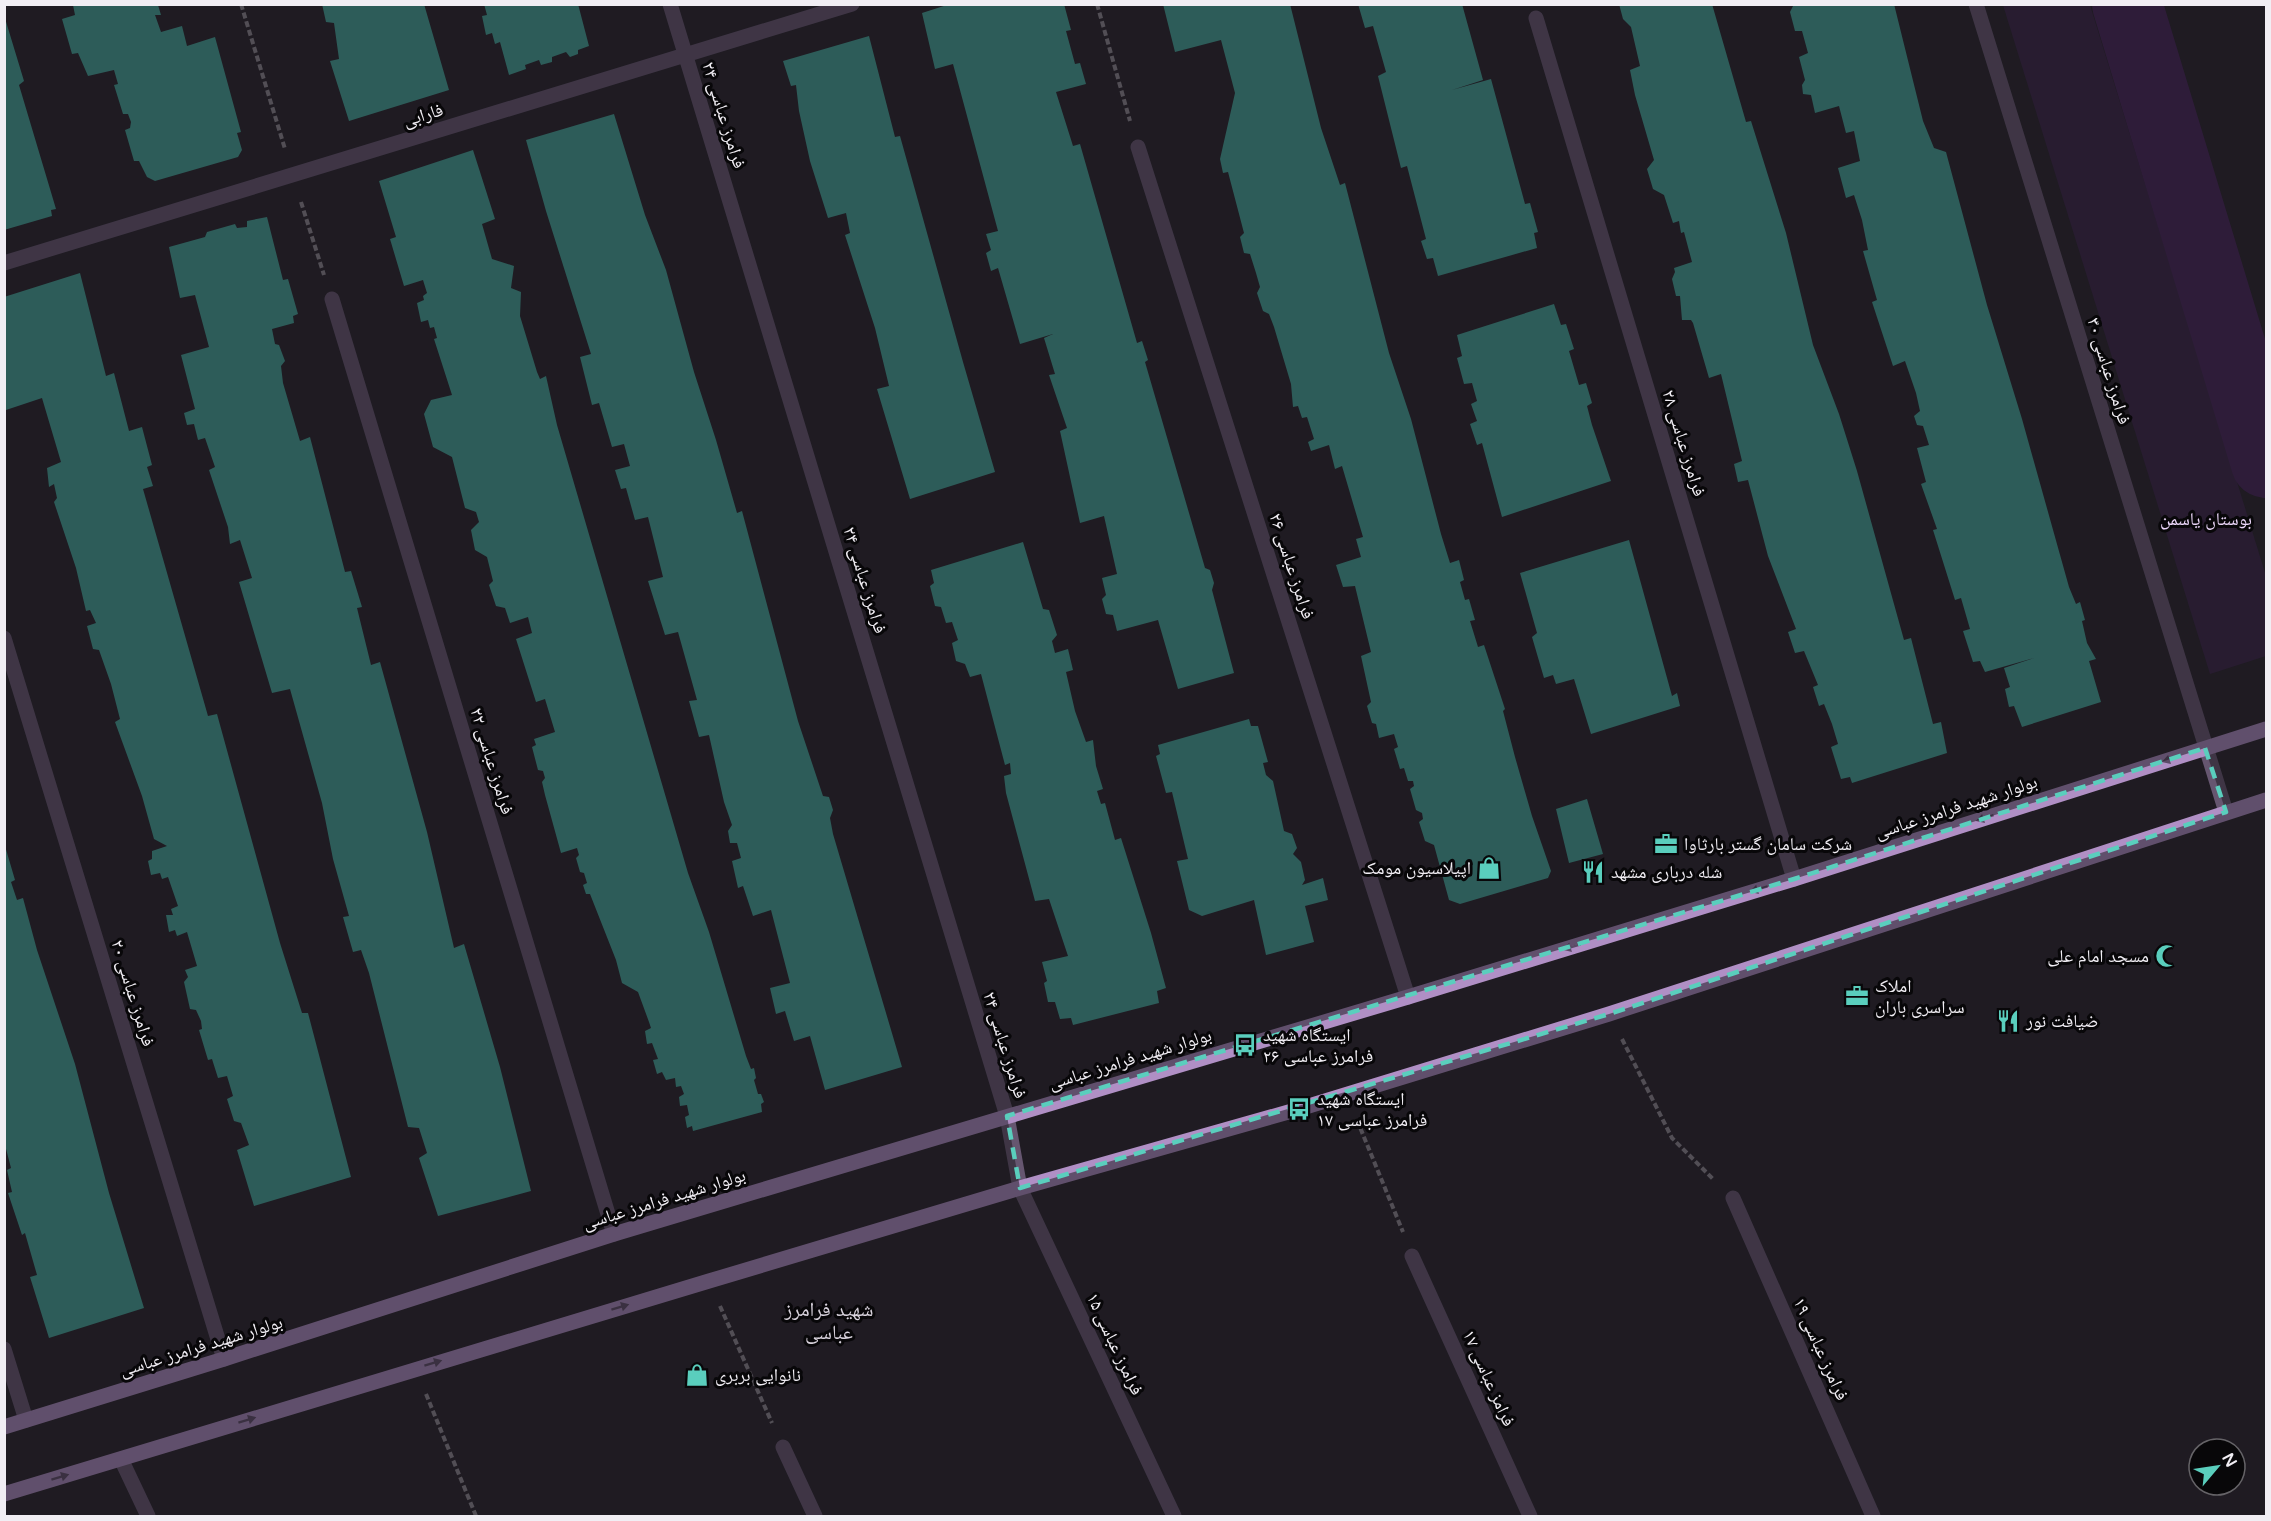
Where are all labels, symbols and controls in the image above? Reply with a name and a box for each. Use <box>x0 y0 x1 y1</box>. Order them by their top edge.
street label: فرامرز عباسی ۲۴ <box>697 59 751 171</box>
street label: فارابی <box>400 99 446 131</box>
street label: فرامرز عباسی ۳۰ <box>2082 315 2136 427</box>
street label: فرامرز عباسی ۲۸ <box>1657 387 1711 499</box>
park label: بوستان یاسمن <box>2160 508 2252 530</box>
street label: فرامرز عباسی ۲۶ <box>1265 510 1319 622</box>
street label: فرامرز عباسی ۲۴ <box>838 524 892 636</box>
street label: فرامرز عباسی ۲۲ <box>465 705 519 817</box>
one-way arrow <box>2162 755 2180 764</box>
street label: بولوار شهید فرامرز عباسی <box>1872 770 2040 844</box>
one-way arrow <box>1976 814 1994 823</box>
office icon: شرکت سامان گستر بارثاوا <box>1653 831 1679 857</box>
place label: شرکت سامان گستر بارثاوا <box>1684 833 1852 855</box>
shop icon: اپیلاسیون مومک <box>1476 855 1502 881</box>
place label: اپیلاسیون مومک <box>1362 857 1471 879</box>
restaurant icon: شله درباری مشهد <box>1580 859 1606 885</box>
place label: شله درباری مشهد <box>1611 861 1722 883</box>
one-way arrow <box>1750 885 1768 894</box>
street label: فرامرز عباسی ۲۰ <box>106 937 160 1049</box>
one-way arrow <box>1563 942 1581 952</box>
mosque icon: مسجد امام علی <box>2154 943 2180 969</box>
place label: مسجد امام علی <box>2047 945 2149 968</box>
place label: املاک سراسری باران <box>1875 975 1965 1018</box>
office icon: املاک سراسری باران <box>1844 983 1870 1009</box>
street label: فرامرز عباسی ۲۴ <box>978 989 1032 1101</box>
restaurant icon: ضیافت نور <box>1995 1008 2021 1034</box>
place label: ضیافت نور <box>2025 1010 2098 1032</box>
street label: بولوار شهید فرامرز عباسی <box>1046 1024 1214 1094</box>
place label: ایستگاه شهید فرامرز عباسی ۲۶ <box>1263 1024 1373 1067</box>
bus stop icon: ایستگاه شهید فرامرز عباسی ۲۶ <box>1232 1032 1258 1058</box>
place label: ایستگاه شهید فرامرز عباسی ۱۷ <box>1317 1088 1427 1131</box>
bus stop icon: ایستگاه شهید فرامرز عباسی ۱۷ <box>1286 1096 1312 1122</box>
street label: بولوار شهید فرامرز عباسی <box>580 1164 748 1234</box>
street label: فرامرز عباسی ۱۵ <box>1082 1289 1148 1399</box>
street label: فرامرز عباسی ۱۹ <box>1789 1294 1853 1404</box>
district label: شهید فرامرز عباسی <box>784 1298 873 1345</box>
one-way arrow <box>611 1302 629 1311</box>
street label: بولوار شهید فرامرز عباسی <box>117 1311 285 1381</box>
street label: فرامز عباسی ۱۷ <box>1458 1326 1520 1430</box>
one-way arrow <box>425 1358 443 1367</box>
shop icon: نانوایی بربری <box>684 1362 710 1388</box>
place label: نانوایی بربری <box>715 1364 801 1386</box>
one-way arrow <box>238 1415 256 1424</box>
north arrow <box>2187 1437 2247 1497</box>
text: N <box>2217 1450 2241 1471</box>
one-way arrow <box>51 1472 69 1481</box>

